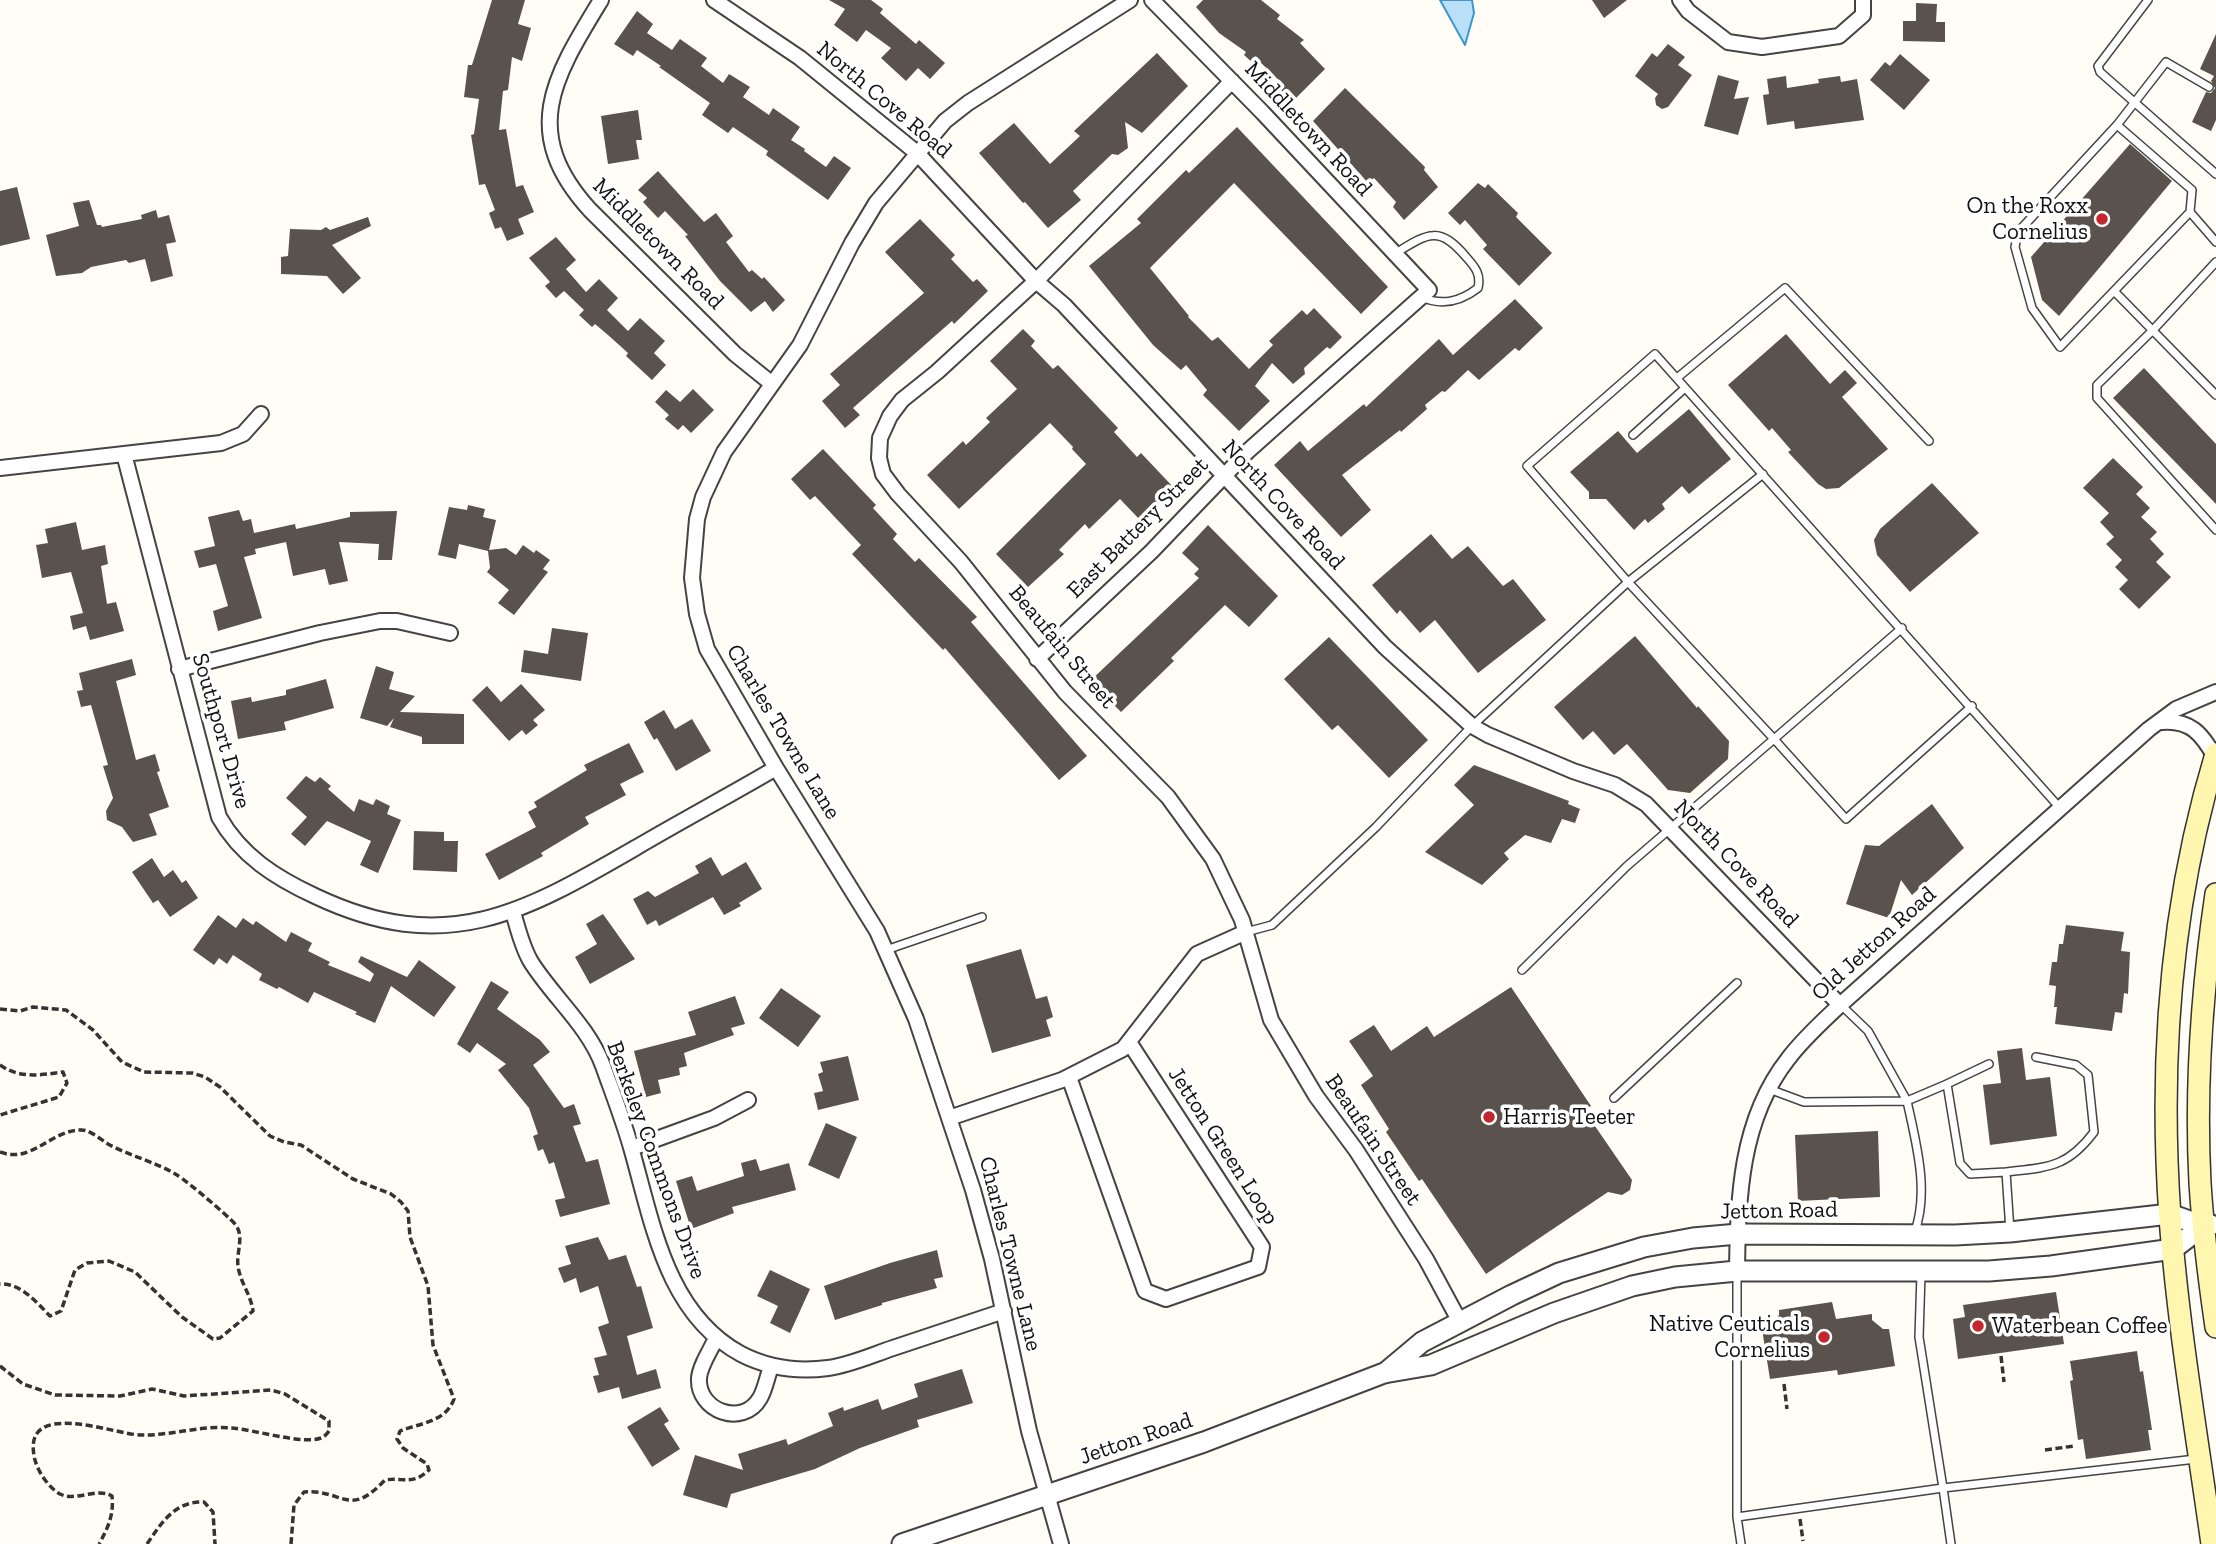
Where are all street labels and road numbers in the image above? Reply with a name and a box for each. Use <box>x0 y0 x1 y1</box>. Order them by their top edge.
street label: North Cove Road <box>811 36 957 164</box>
street label: Middletown Road <box>1238 56 1378 202</box>
street label: Middletown Road <box>587 173 729 315</box>
street label: North Cove Road <box>1216 434 1350 576</box>
street label: East Battery Street <box>1062 452 1214 604</box>
street label: Beaufain Street <box>1002 580 1122 714</box>
street label: Charles Towne Lane <box>720 639 846 825</box>
street label: Southport Drive <box>186 650 256 812</box>
street label: North Cove Road <box>1668 794 1804 934</box>
street label: Old Jetton Road <box>1806 881 1942 1007</box>
street label: Berkeley Commons Drive <box>600 1037 712 1283</box>
street label: Jetton Green Loop <box>1162 1062 1284 1230</box>
street label: Beaufain Street <box>1319 1069 1427 1211</box>
street label: Charles Towne Lane <box>972 1154 1048 1354</box>
street label: Jetton Road <box>1720 1196 1838 1226</box>
street label: Jetton Road <box>1076 1407 1196 1471</box>

